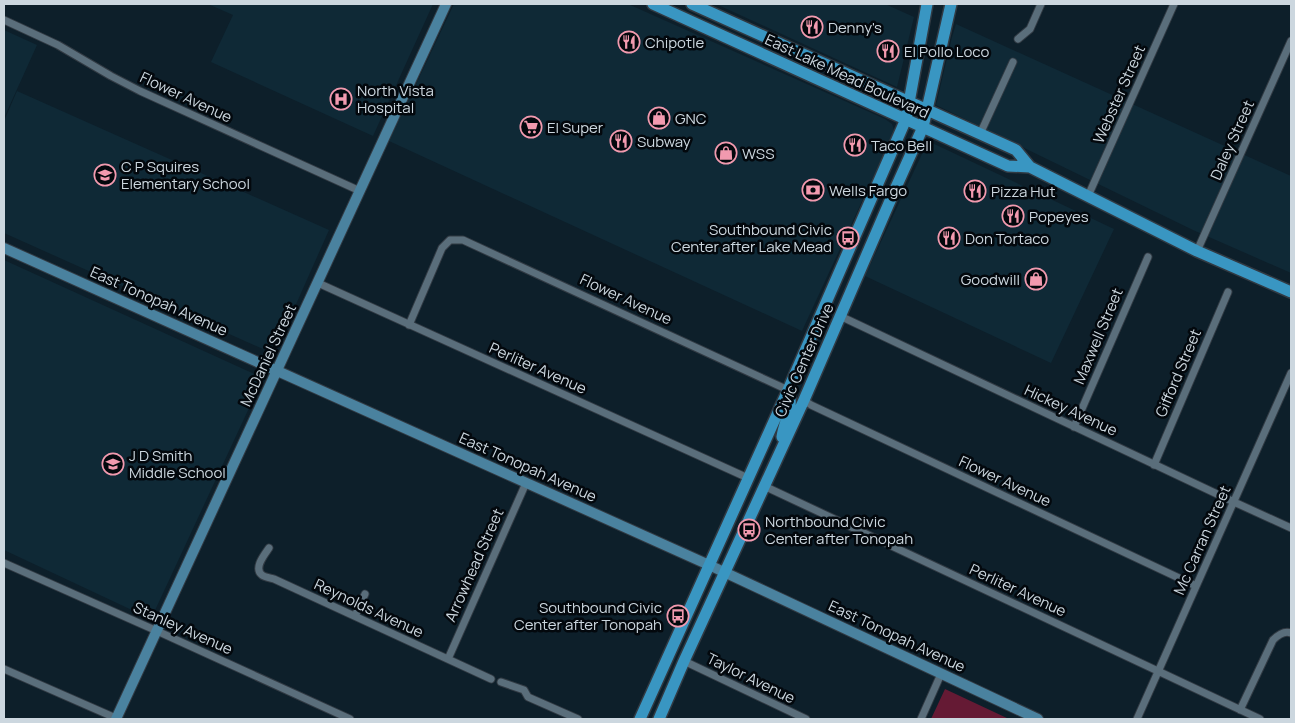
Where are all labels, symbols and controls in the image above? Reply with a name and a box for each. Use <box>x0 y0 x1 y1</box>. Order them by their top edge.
restaurant icon: Denny's <box>800 15 824 39</box>
place label: Denny's <box>828 17 882 38</box>
street label: East Lake Mead Boulevard <box>762 29 932 123</box>
restaurant icon: Chipotle <box>617 30 641 54</box>
place label: Chipotle <box>645 32 704 53</box>
restaurant icon: El Pollo Loco <box>876 39 900 63</box>
place label: El Pollo Loco <box>904 41 989 62</box>
street label: Webster Street <box>1088 42 1150 146</box>
street label: Flower Avenue <box>137 66 236 128</box>
place label: North Vista Hospital <box>357 80 434 118</box>
hospital icon: North Vista Hospital <box>329 87 353 111</box>
street label: Daley Street <box>1205 97 1259 183</box>
shop icon: GNC <box>647 106 671 130</box>
place label: GNC <box>675 108 707 129</box>
supermarket icon: El Super <box>519 115 543 139</box>
place label: El Super <box>547 117 604 138</box>
restaurant icon: Subway <box>609 129 633 153</box>
place label: Subway <box>637 131 691 152</box>
restaurant icon: Taco Bell <box>843 133 867 157</box>
place label: Taco Bell <box>871 135 932 156</box>
shop icon: WSS <box>714 141 738 165</box>
place label: WSS <box>742 143 774 164</box>
place label: C P Squires Elementary School <box>121 156 250 194</box>
school or university icon: C P Squires Elementary School <box>93 163 117 187</box>
bank icon: Wells Fargo <box>801 178 825 202</box>
restaurant icon: Pizza Hut <box>963 179 987 203</box>
place label: Wells Fargo <box>829 180 907 201</box>
place label: Pizza Hut <box>991 181 1056 202</box>
restaurant icon: Popeyes <box>1001 204 1025 228</box>
place label: Popeyes <box>1029 206 1089 227</box>
place label: Southbound Civic Center after Lake Mead <box>671 219 832 257</box>
bus stop icon: Southbound Civic Center after Lake Mead <box>836 226 860 250</box>
restaurant icon: Don Tortaco <box>937 226 961 250</box>
place label: Don Tortaco <box>965 228 1049 249</box>
street label: East Tonopah Avenue <box>87 261 231 341</box>
shop icon: Goodwill <box>1024 267 1048 291</box>
street label: Flower Avenue <box>577 268 676 330</box>
place label: Goodwill <box>961 269 1020 290</box>
street label: Maxwell Street <box>1068 285 1128 387</box>
street label: Civic Center Drive <box>769 299 839 420</box>
street label: McDaniel Street <box>235 300 301 410</box>
street label: Gifford Street <box>1150 326 1206 420</box>
street label: Perliter Avenue <box>486 337 590 399</box>
street label: Hickey Avenue <box>1021 379 1121 441</box>
street label: East Tonopah Avenue <box>456 427 600 507</box>
place label: J D Smith Middle School <box>129 445 226 483</box>
street label: Flower Avenue <box>956 450 1055 512</box>
school or university icon: J D Smith Middle School <box>101 452 125 476</box>
street label: Mc Carran Street <box>1168 482 1236 598</box>
street label: Arrowhead Street <box>440 505 508 625</box>
place label: Northbound Civic Center after Tonopah <box>765 511 913 549</box>
bus stop icon: Northbound Civic Center after Tonopah <box>737 518 761 542</box>
street label: Perliter Avenue <box>966 558 1070 622</box>
street label: Reynolds Avenue <box>311 573 427 643</box>
street label: East Tonopah Avenue <box>825 595 969 677</box>
street label: Stanley Avenue <box>130 597 236 659</box>
place label: Southbound Civic Center after Tonopah <box>514 597 662 635</box>
bus stop icon: Southbound Civic Center after Tonopah <box>666 604 690 628</box>
street label: Taylor Avenue <box>703 648 799 709</box>

